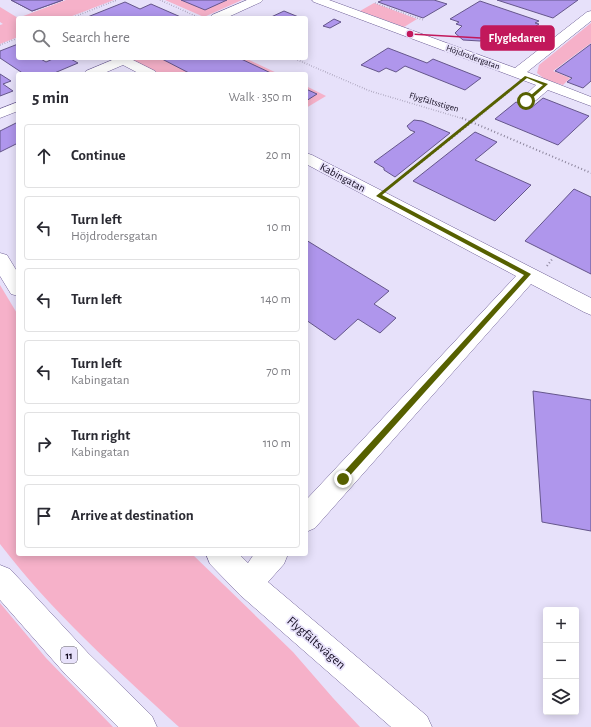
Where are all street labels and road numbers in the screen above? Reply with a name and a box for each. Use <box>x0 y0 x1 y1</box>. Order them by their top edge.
street label: Höjdrodergatan <box>445 44 501 71</box>
street label: Flygfältsstigen <box>408 91 460 114</box>
street label: Kabingatan <box>318 161 367 194</box>
street label: Flygfältsvägen <box>284 614 348 672</box>
road number: 11 <box>61 647 77 663</box>

